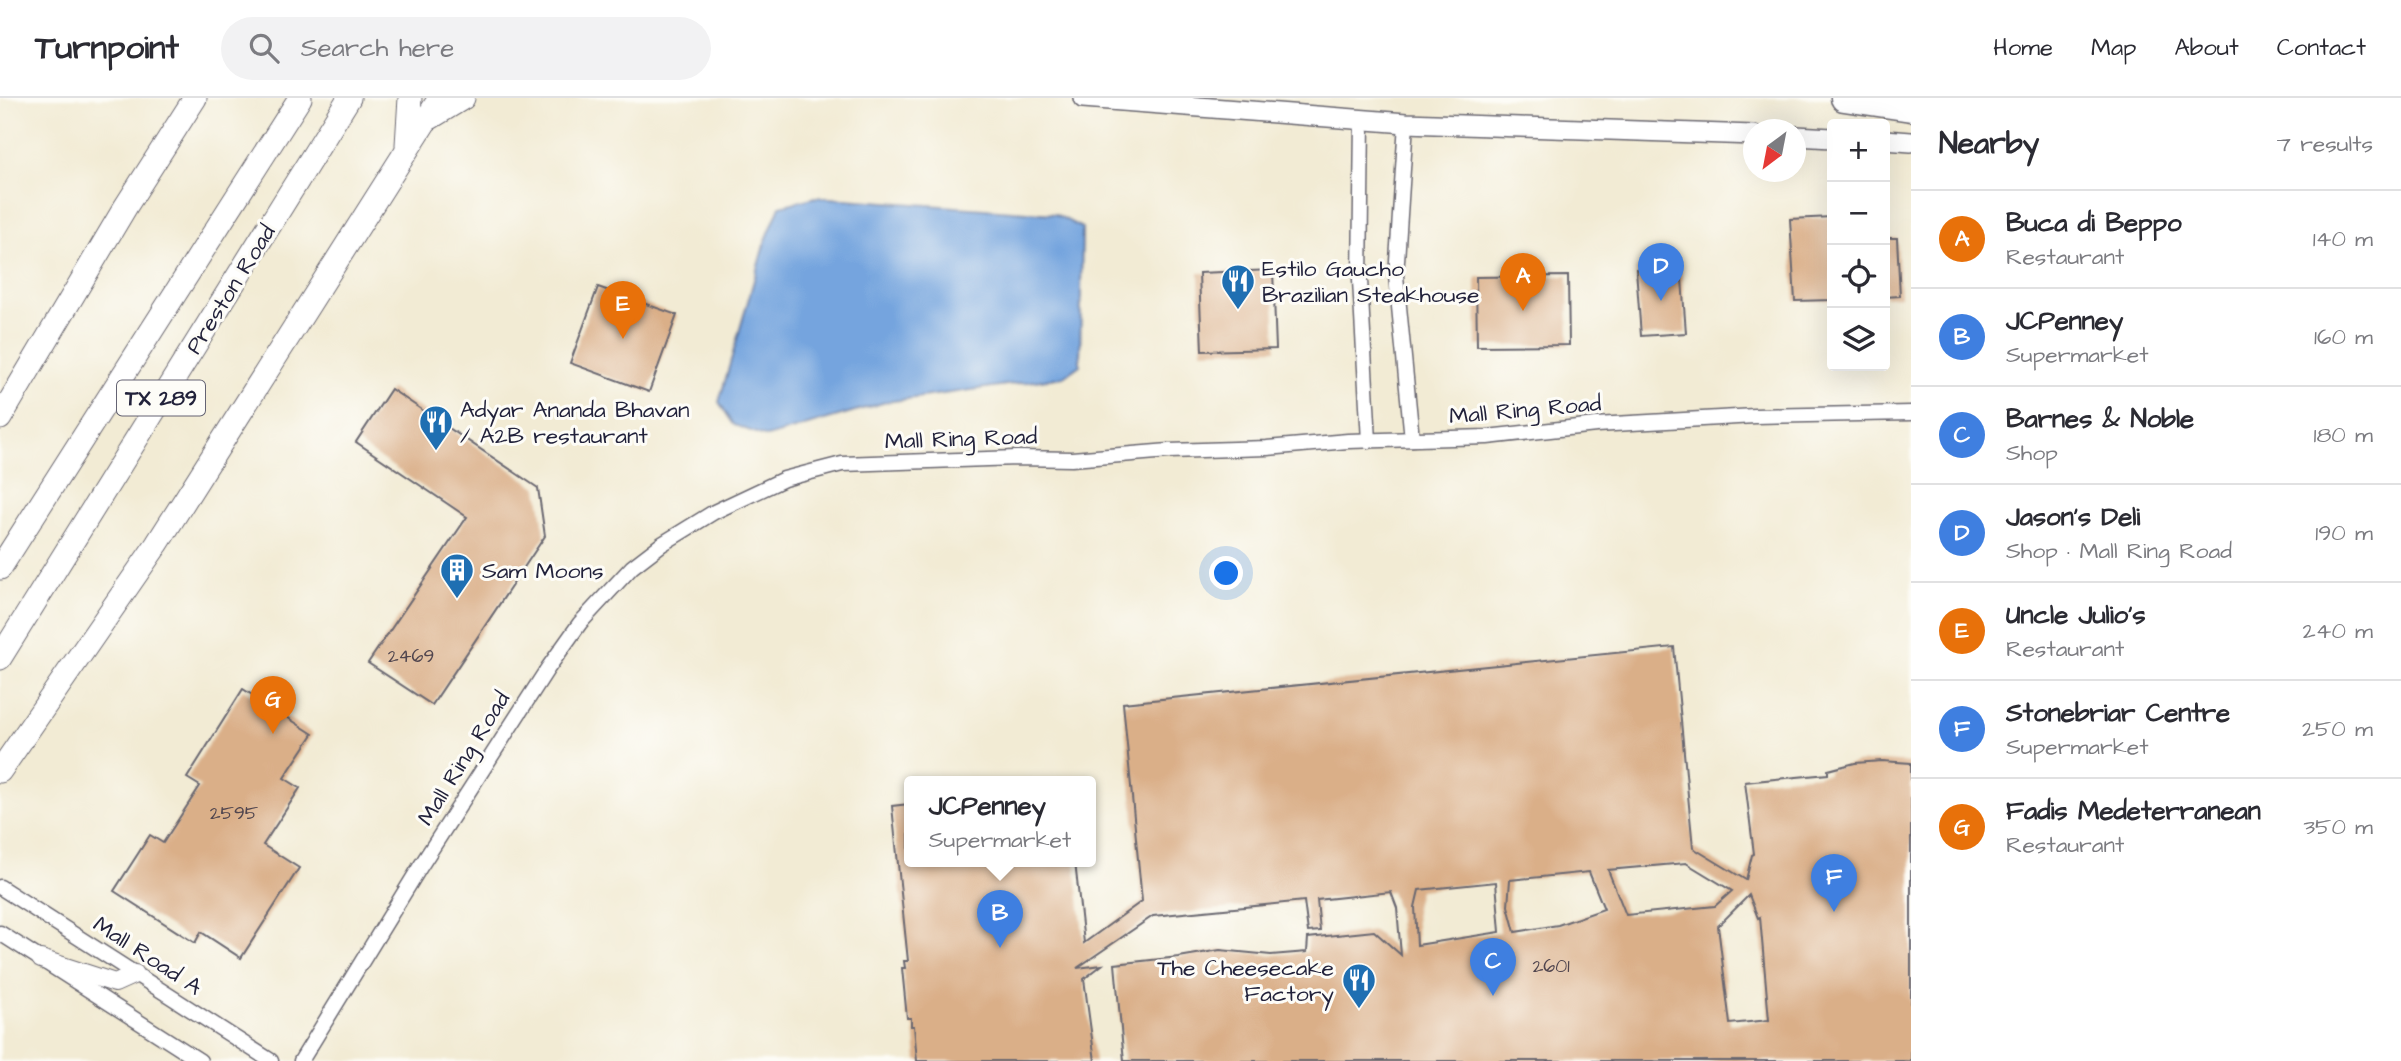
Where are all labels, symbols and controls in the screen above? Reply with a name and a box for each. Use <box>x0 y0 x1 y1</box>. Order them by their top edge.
search box <box>221 17 711 80</box>
text: Turnpoint <box>35 25 179 71</box>
icon: search <box>245 29 283 67</box>
text: Search here <box>301 30 454 66</box>
text: Home <box>1993 31 2053 65</box>
text: Map <box>2091 31 2136 65</box>
text: About <box>2174 31 2239 65</box>
text: Contact <box>2277 31 2366 65</box>
north arrow <box>1743 119 1806 182</box>
map controls <box>1827 119 1890 371</box>
button: + <box>1827 119 1890 182</box>
text: Nearby <box>1939 123 2039 165</box>
text: 7 results <box>2277 128 2373 160</box>
button: − <box>1827 182 1890 245</box>
text: Buca di Beppo <box>2006 205 2182 241</box>
street label: Preston Road <box>178 218 284 360</box>
text: A <box>1955 223 1969 255</box>
text: 140 m <box>2313 223 2373 255</box>
text: Restaurant <box>2006 241 2124 273</box>
pin: D <box>1638 243 1684 301</box>
button: locate <box>1827 245 1890 308</box>
place label: Estilo Gaucho Brazilian Steakhouse <box>1262 253 1479 311</box>
pin: A <box>1500 253 1546 311</box>
restaurant icon: Estilo Gaucho Brazilian Steakhouse <box>1219 262 1257 311</box>
pin: E <box>600 281 646 339</box>
text: JCPenney <box>2006 303 2123 339</box>
button: layers <box>1827 308 1890 371</box>
text: B <box>1954 321 1970 353</box>
text: 160 m <box>2314 321 2373 353</box>
text: Supermarket <box>2006 339 2149 371</box>
road number: TX 289 <box>117 380 205 416</box>
street label: Mall Ring Road <box>1448 387 1603 434</box>
place label: Adyar Ananda Bhavan / A2B restaurant <box>460 394 689 452</box>
text: Barnes & Noble <box>2006 401 2194 437</box>
restaurant icon: Adyar Ananda Bhavan / A2B restaurant <box>417 403 455 452</box>
text: C <box>1954 419 1970 451</box>
text: 180 m <box>2314 419 2373 451</box>
street label: Mall Ring Road <box>884 420 1038 459</box>
text: Shop <box>2006 437 2058 469</box>
text: Jason's Deli <box>2006 499 2140 535</box>
text: D <box>1955 517 1969 549</box>
text: 190 m <box>2315 517 2373 549</box>
text: Shop · Mall Ring Road <box>2006 535 2232 567</box>
building icon: Sam Moons <box>438 551 476 600</box>
place label: Sam Moons <box>482 555 604 587</box>
your location <box>1209 556 1243 590</box>
text: Uncle Julio's <box>2006 597 2146 633</box>
text: E <box>1955 615 1969 647</box>
text: 240 m <box>2303 615 2373 647</box>
text: Restaurant <box>2006 633 2124 665</box>
house number: 2469 <box>388 643 434 670</box>
pin: G <box>250 676 296 734</box>
street label: Mall Ring Road <box>410 685 519 832</box>
text: Stonebriar Centre <box>2006 695 2230 731</box>
text: F <box>1954 713 1970 745</box>
text: 250 m <box>2302 713 2373 745</box>
text: Supermarket <box>2006 731 2149 763</box>
popup <box>904 776 1096 867</box>
text: JCPenney <box>929 788 1046 824</box>
text: Fadis Medeterranean <box>2006 793 2261 829</box>
house number: 2595 <box>210 800 259 827</box>
text: G <box>1954 811 1970 843</box>
text: 350 m <box>2303 811 2373 843</box>
text: Supermarket <box>929 824 1071 856</box>
text: Restaurant <box>2006 829 2124 861</box>
pin: F <box>1811 854 1857 912</box>
pin: B <box>977 890 1023 948</box>
street label: Mall Road A <box>87 909 208 1003</box>
pin: C <box>1470 938 1516 996</box>
place label: The Cheesecake Factory <box>1157 952 1334 1011</box>
house number: 2601 <box>1532 953 1570 980</box>
restaurant icon: The Cheesecake Factory <box>1340 961 1378 1010</box>

